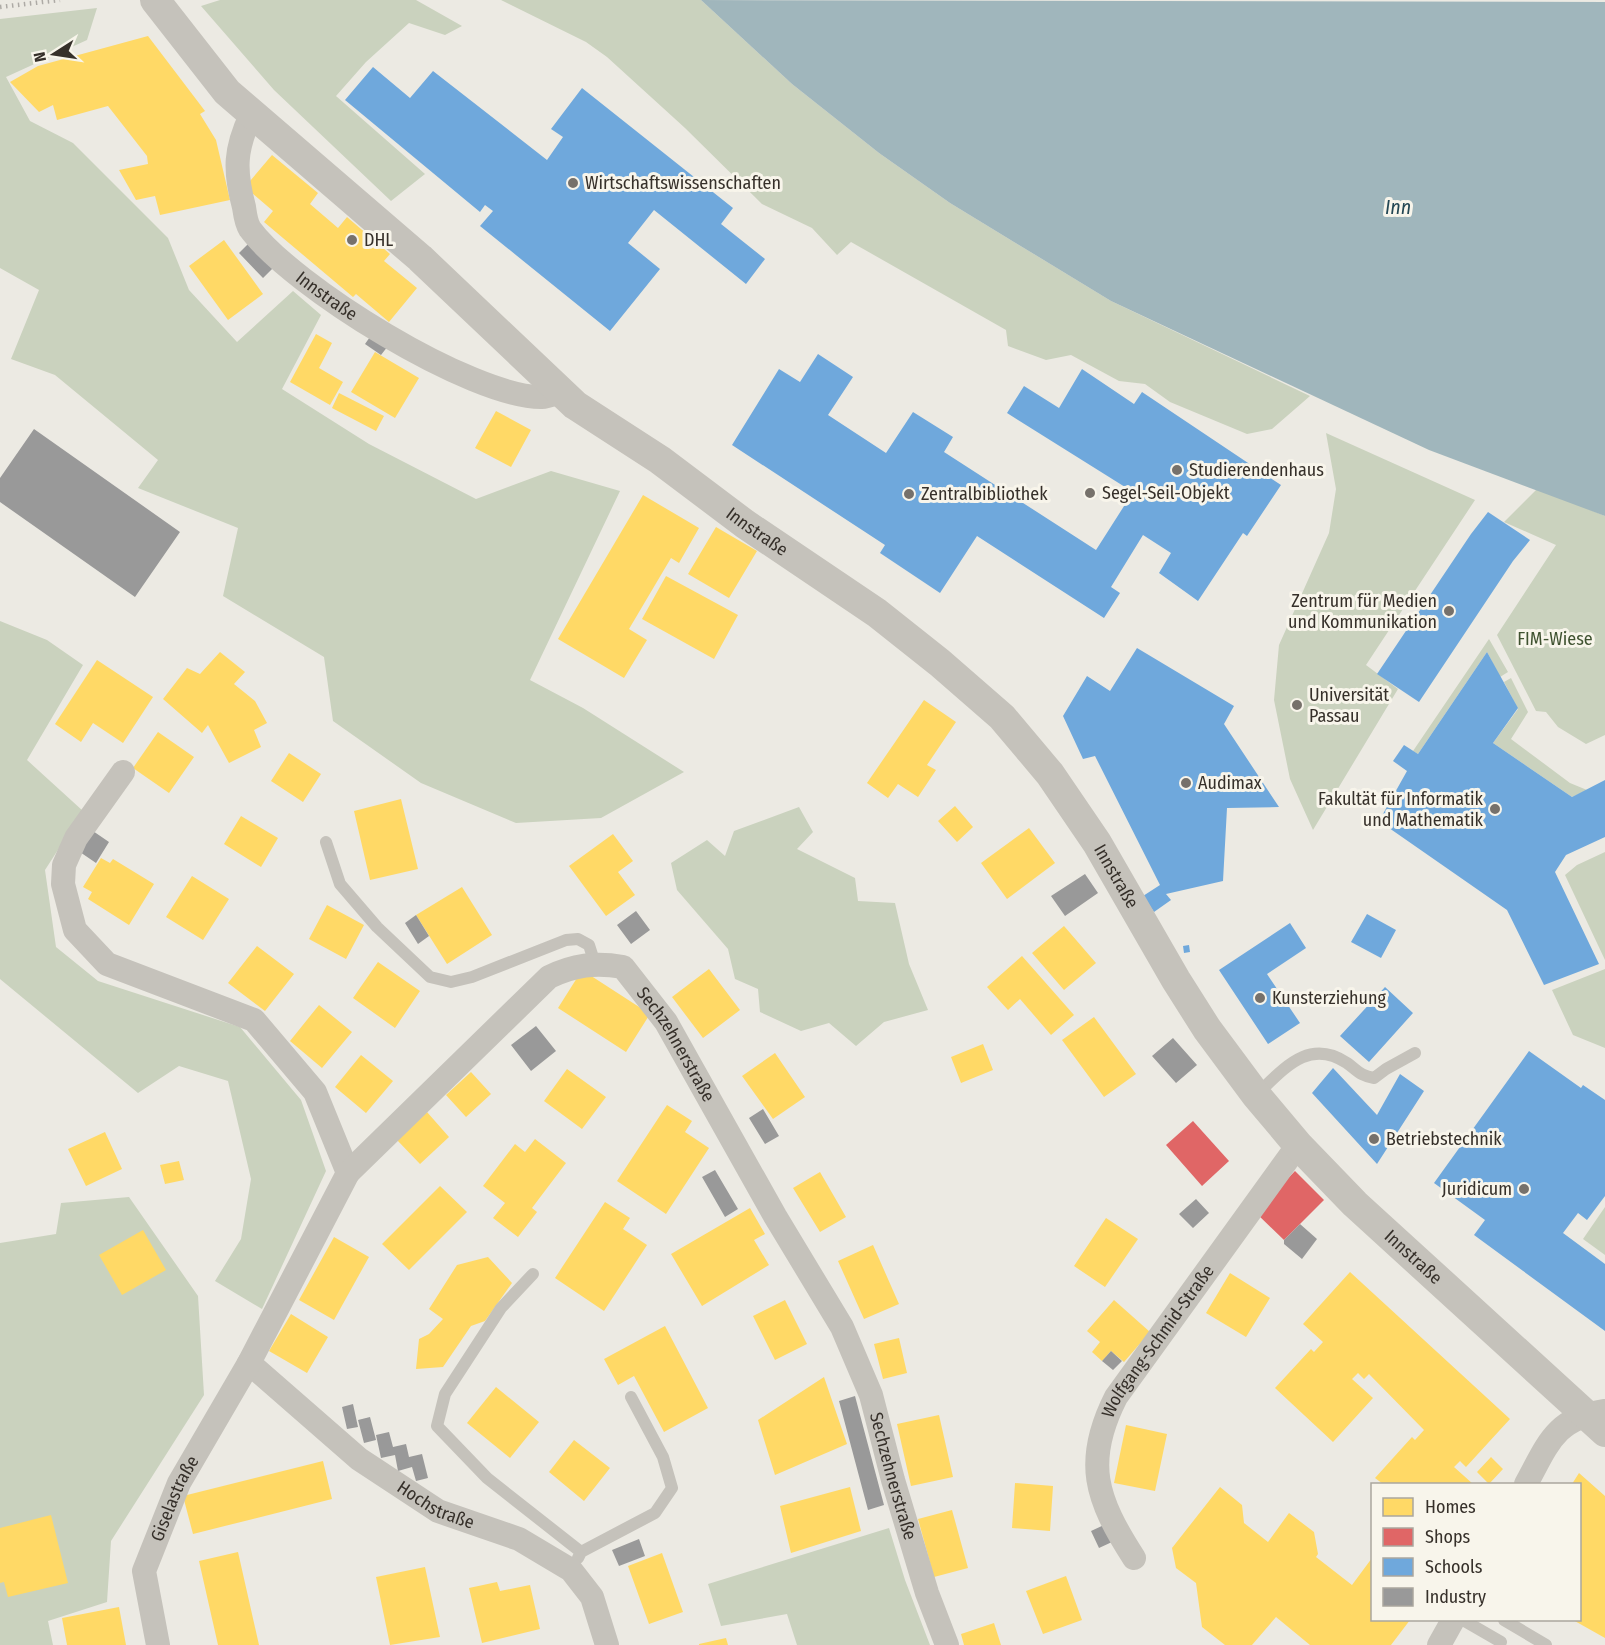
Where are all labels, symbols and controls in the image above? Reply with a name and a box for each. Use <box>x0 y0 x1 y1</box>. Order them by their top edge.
north arrow <box>24 24 84 84</box>
text: N <box>30 50 50 64</box>
place label: Wirtschaftswissenschaften <box>585 172 781 194</box>
marker: Wirtschaftswissenschaften <box>566 176 580 190</box>
water label: Inn <box>1385 195 1411 219</box>
place label: DHL <box>364 229 393 251</box>
marker: DHL <box>345 233 359 247</box>
street label: Innstraße <box>291 267 362 325</box>
place label: Studierendenhaus <box>1189 459 1324 481</box>
marker: Studierendenhaus <box>1170 463 1184 477</box>
place label: Segel-Seil-Objekt <box>1102 482 1230 504</box>
place label: Zentralbibliothek <box>921 483 1048 505</box>
marker: Segel-Seil-Objekt <box>1083 486 1097 500</box>
marker: Zentralbibliothek <box>902 487 916 501</box>
street label: Innstraße <box>722 503 792 561</box>
place label: Zentrum für Medien und Kommunikation <box>1288 590 1437 633</box>
marker: Zentrum für Medien und Kommunikation <box>1442 604 1456 618</box>
park label: FIM-Wiese <box>1517 628 1593 650</box>
place label: Universität Passau <box>1309 684 1389 727</box>
marker: Universität Passau <box>1290 698 1304 712</box>
place label: Audimax <box>1198 772 1262 794</box>
marker: Audimax <box>1179 776 1193 790</box>
place label: Fakultät für Informatik und Mathematik <box>1318 788 1484 831</box>
marker: Fakultät für Informatik und Mathematik <box>1488 802 1502 816</box>
street label: Innstraße <box>1089 840 1143 912</box>
street label: Sechzehnerstraße <box>632 982 720 1106</box>
place label: Kunsterziehung <box>1272 987 1386 1009</box>
marker: Kunsterziehung <box>1253 991 1267 1005</box>
place label: Betriebstechnik <box>1386 1128 1502 1150</box>
marker: Betriebstechnik <box>1367 1132 1381 1146</box>
place label: Juridicum <box>1442 1178 1512 1200</box>
marker: Juridicum <box>1517 1182 1531 1196</box>
street label: Innstraße <box>1380 1225 1447 1289</box>
street label: Wolfgang-Schmid-Straße <box>1097 1261 1219 1421</box>
street label: Sechzehnerstraße <box>865 1410 921 1543</box>
street label: Giselastraße <box>146 1452 204 1544</box>
street label: Hochstraße <box>393 1476 477 1534</box>
legend <box>1371 1483 1581 1621</box>
text: Homes <box>1425 1496 1476 1518</box>
text: Shops <box>1425 1526 1470 1548</box>
text: Schools <box>1425 1556 1483 1578</box>
text: Industry <box>1425 1586 1486 1608</box>

